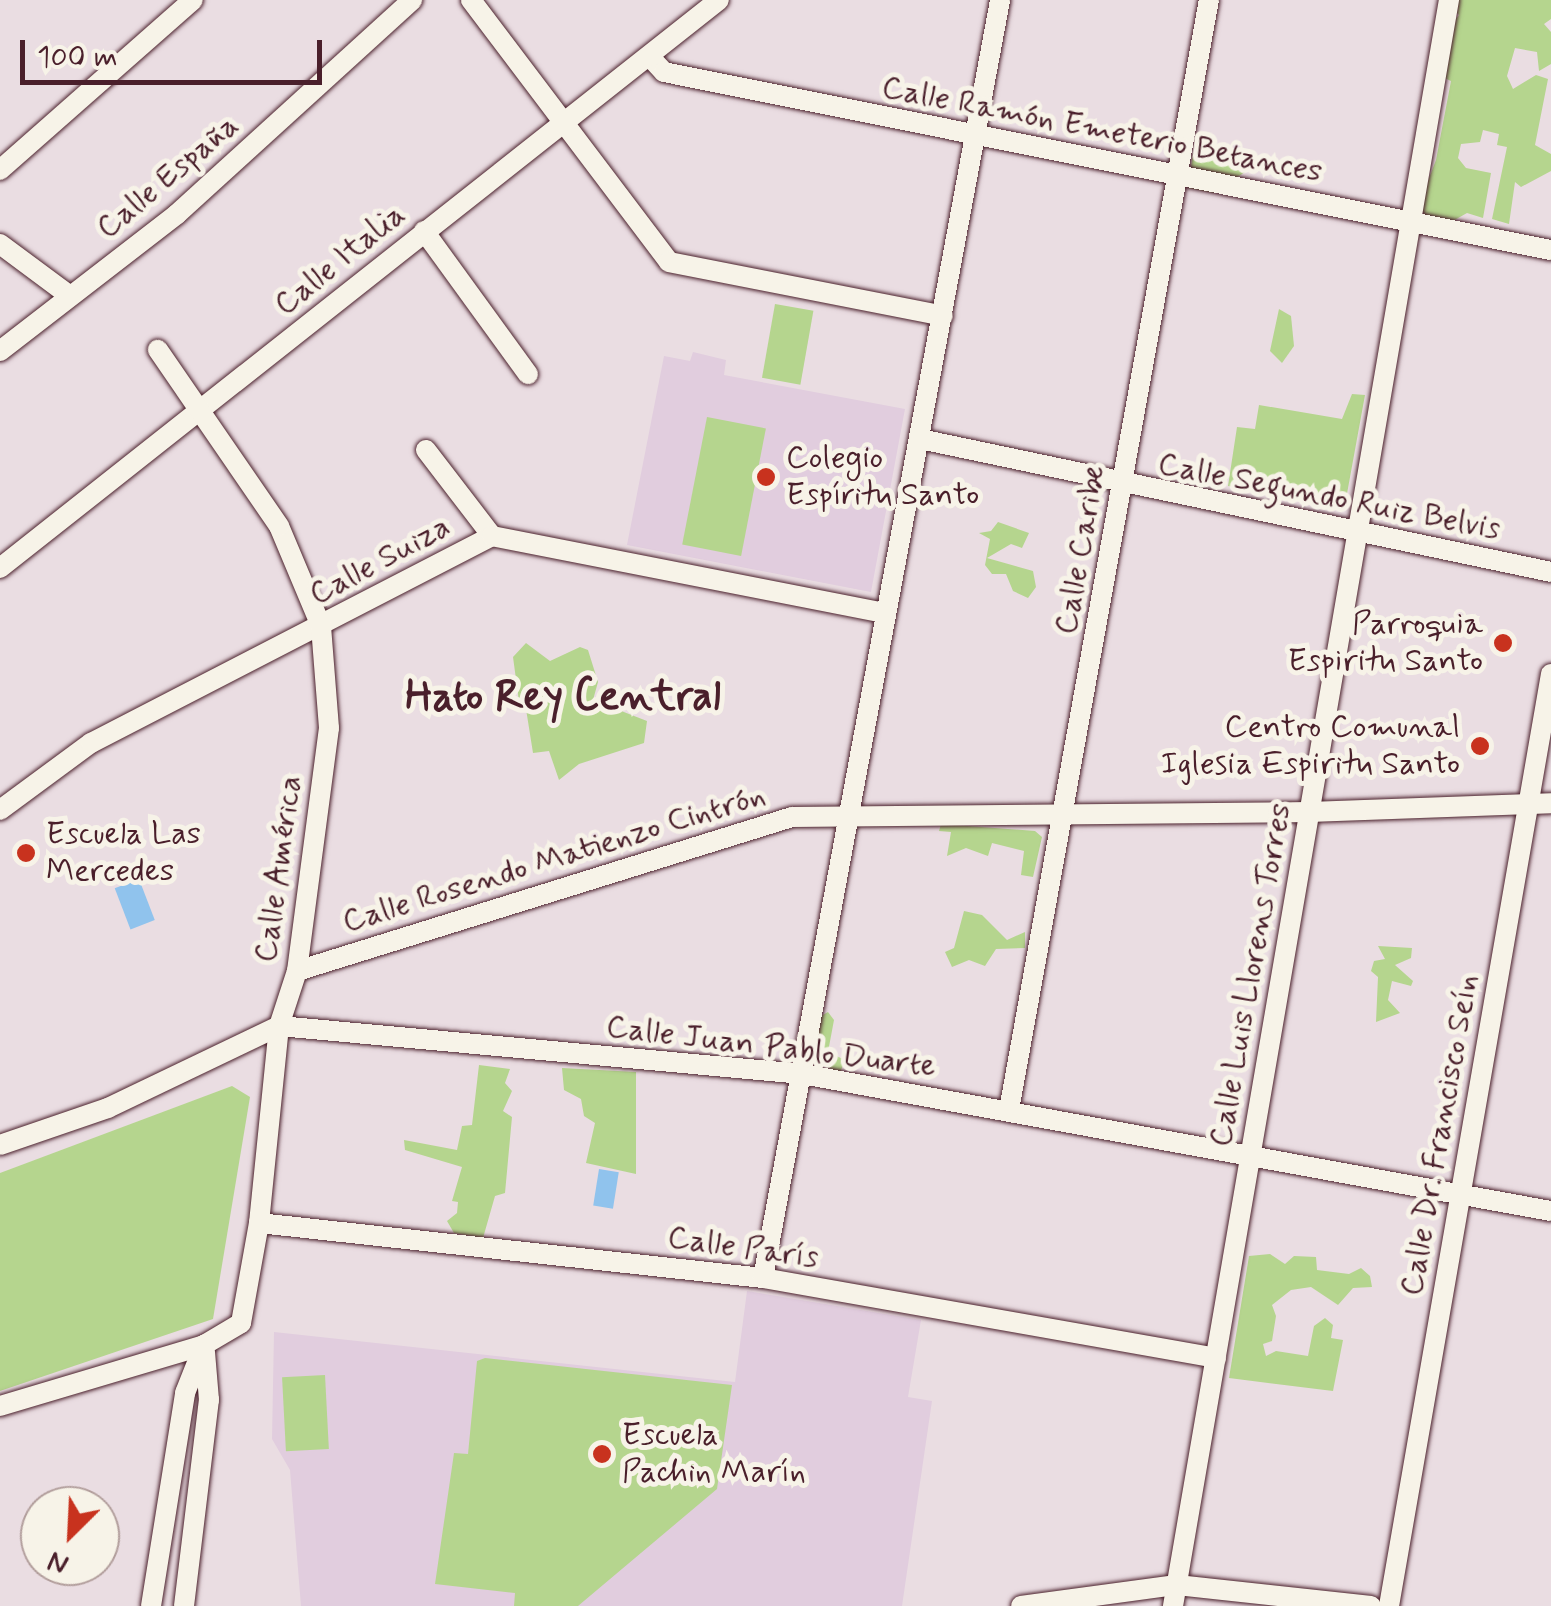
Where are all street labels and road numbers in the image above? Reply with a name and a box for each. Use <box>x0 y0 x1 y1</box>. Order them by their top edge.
street label: Calle Ramón Emeterio Betances <box>883 69 1321 191</box>
street label: Calle España <box>90 107 246 247</box>
street label: Calle Italia <box>265 194 415 326</box>
street label: Calle Segundo Ruiz Belvis <box>1156 445 1502 549</box>
street label: Calle Caribe <box>1047 464 1115 636</box>
street label: Calle Suiza <box>303 508 457 614</box>
street label: Calle América <box>247 773 311 965</box>
street label: Calle Rosendo Matienzo Cintrón <box>338 776 770 942</box>
street label: Calle Luis Llorens Torres <box>1203 806 1299 1144</box>
street label: Calle Dr. Francisco Seín <box>1393 971 1487 1299</box>
street label: Calle Juan Pablo Duarte <box>605 1008 937 1086</box>
street label: Calle París <box>667 1219 819 1277</box>

